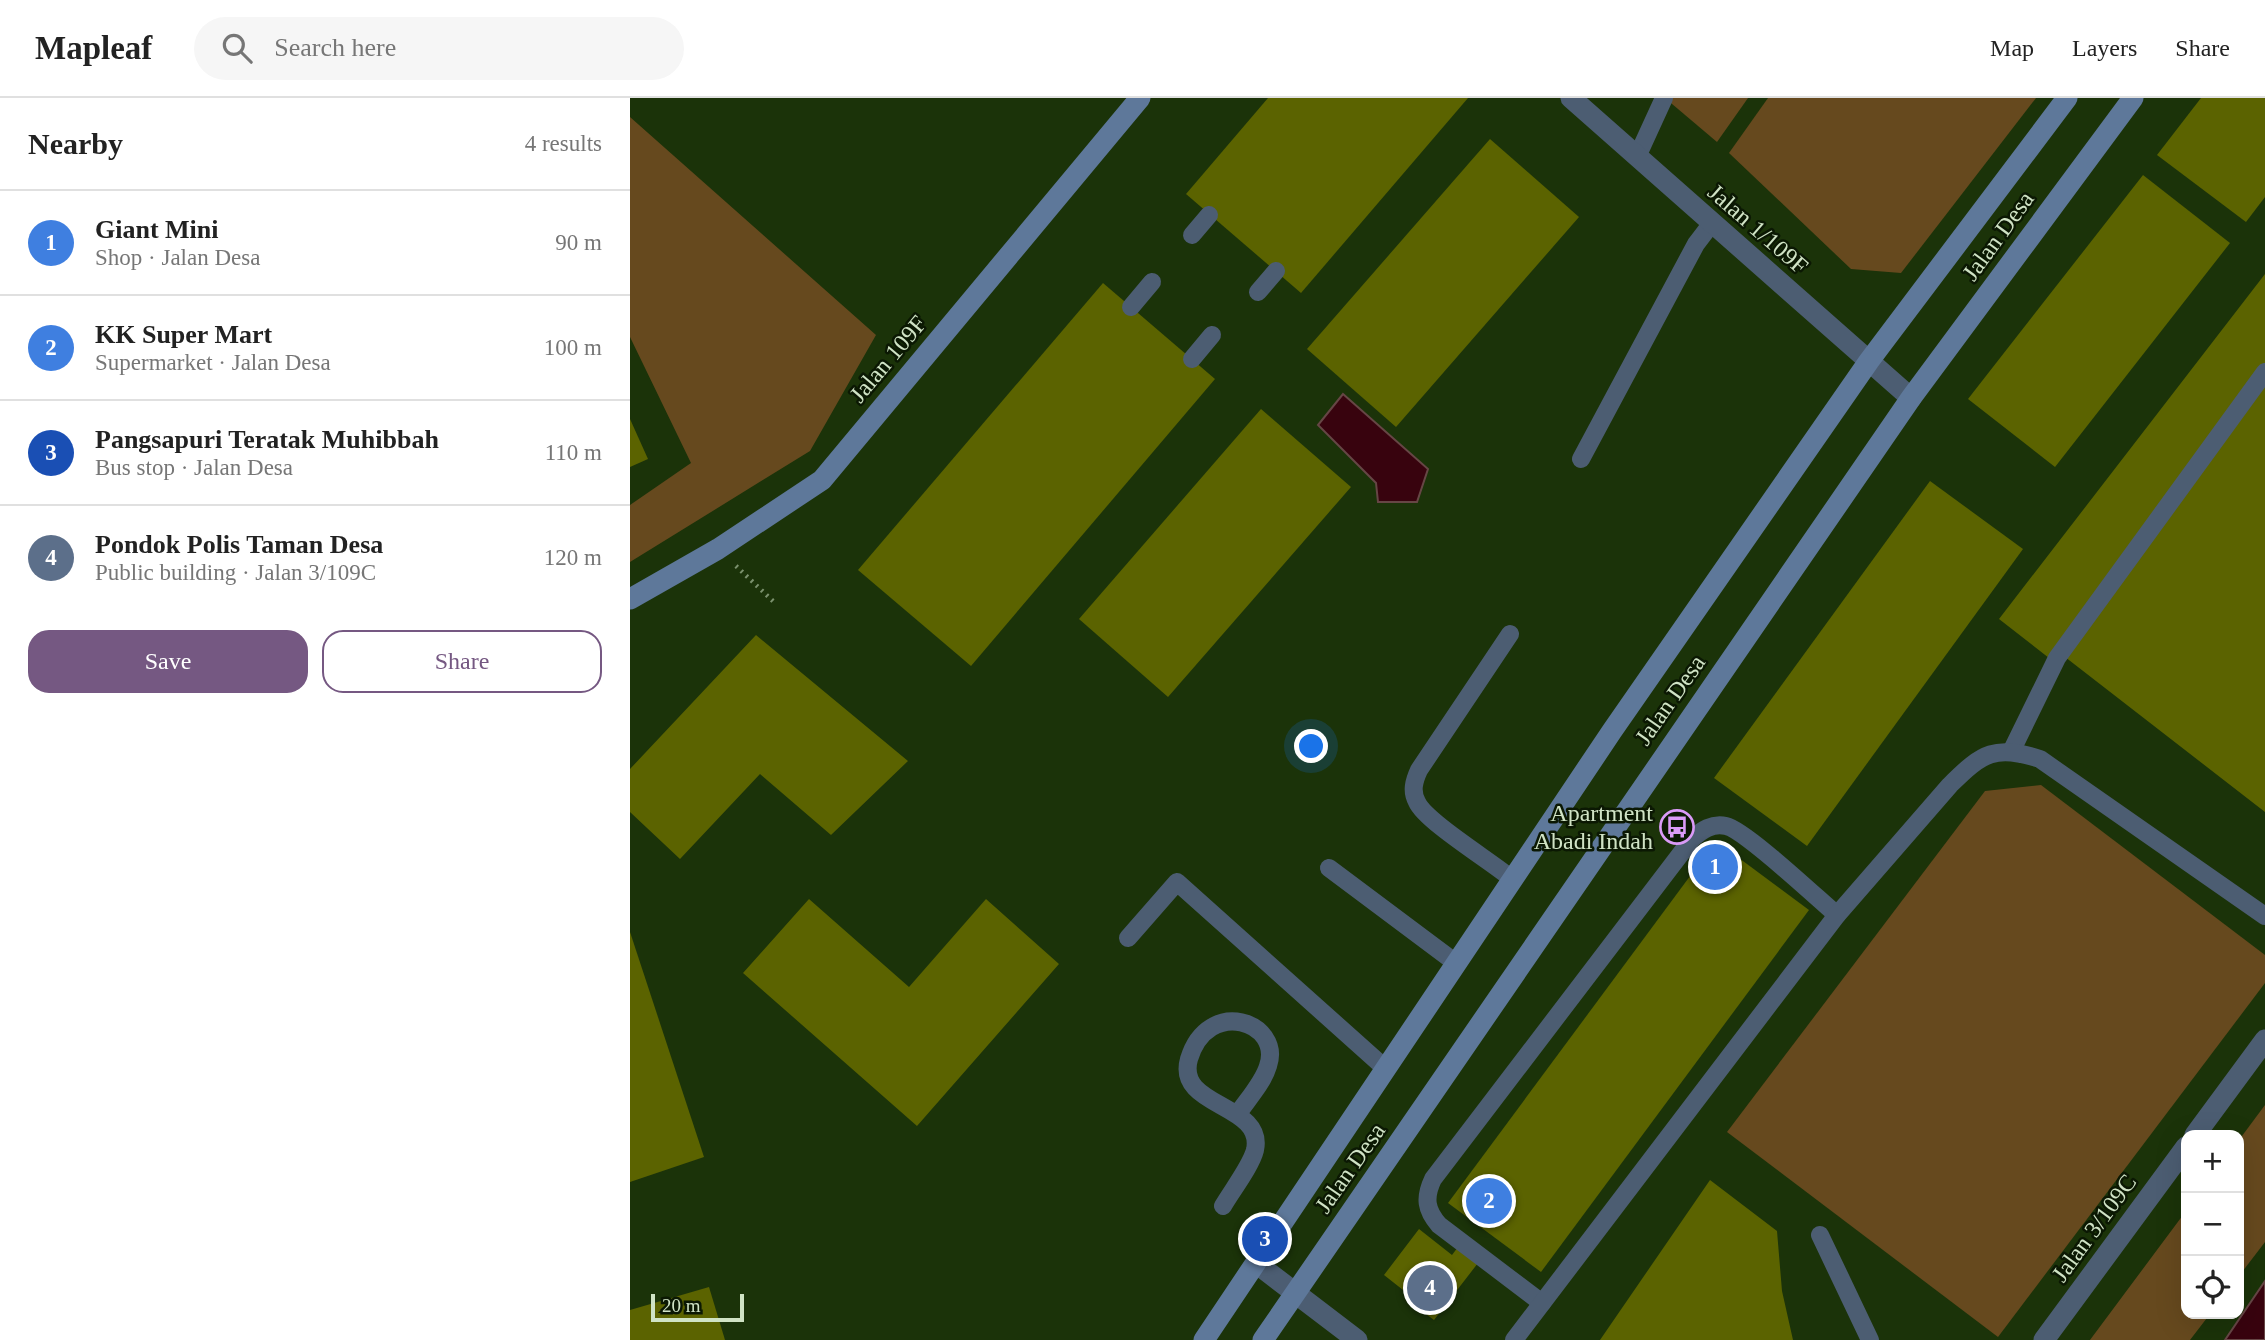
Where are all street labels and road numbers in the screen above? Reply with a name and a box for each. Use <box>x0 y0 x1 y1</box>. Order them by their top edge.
street label: Jalan 1/109F <box>1703 179 1813 279</box>
street label: Jalan Desa <box>1957 186 2039 285</box>
street label: Jalan 109F <box>844 311 932 407</box>
street label: Jalan Desa <box>1630 650 1710 750</box>
street label: Jalan Desa <box>1310 1118 1390 1218</box>
street label: Jalan 3/109C <box>2046 1169 2142 1287</box>

